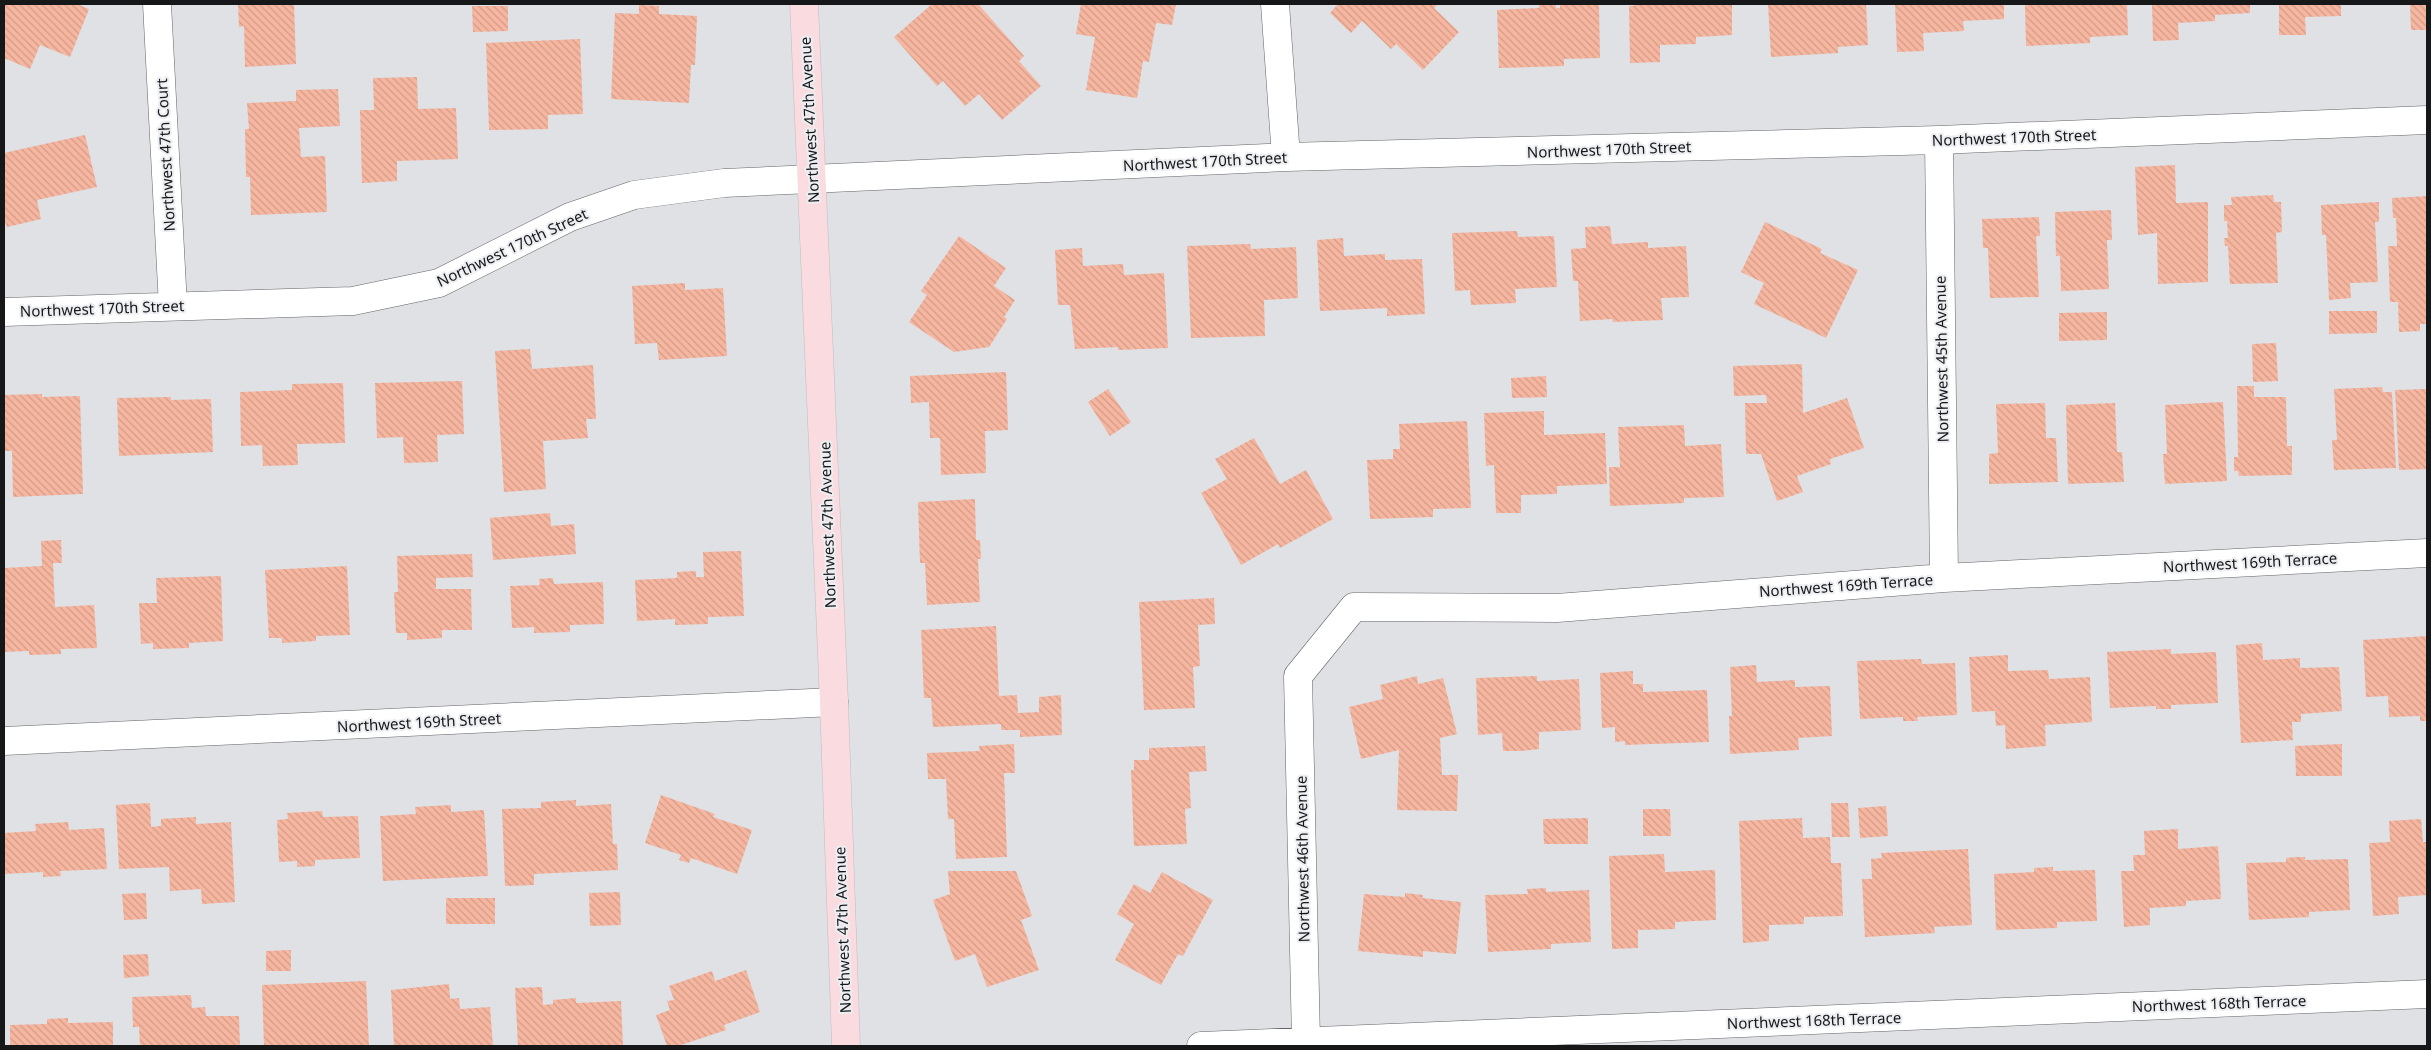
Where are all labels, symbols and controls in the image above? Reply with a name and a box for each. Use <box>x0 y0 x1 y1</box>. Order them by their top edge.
street label: Northwest 47th Avenue <box>795 36 823 204</box>
street label: Northwest 47th Court <box>151 77 179 232</box>
street label: Northwest 170th Street <box>1932 124 2097 150</box>
street label: Northwest 170th Street <box>1527 136 1692 162</box>
street label: Northwest 170th Street <box>1122 147 1288 175</box>
street label: Northwest 170th Street <box>433 203 591 291</box>
street label: Northwest 45th Avenue <box>1930 276 1952 442</box>
street label: Northwest 170th Street <box>20 295 185 321</box>
street label: Northwest 47th Avenue <box>814 441 840 609</box>
street label: Northwest 169th Terrace <box>2162 547 2338 577</box>
street label: Northwest 169th Terrace <box>1758 569 1934 601</box>
street label: Northwest 169th Street <box>336 708 502 736</box>
street label: Northwest 46th Avenue <box>1291 776 1313 942</box>
street label: Northwest 47th Avenue <box>829 846 855 1014</box>
street label: Northwest 168th Terrace <box>2132 990 2306 1016</box>
street label: Northwest 168th Terrace <box>1727 1007 1901 1033</box>

